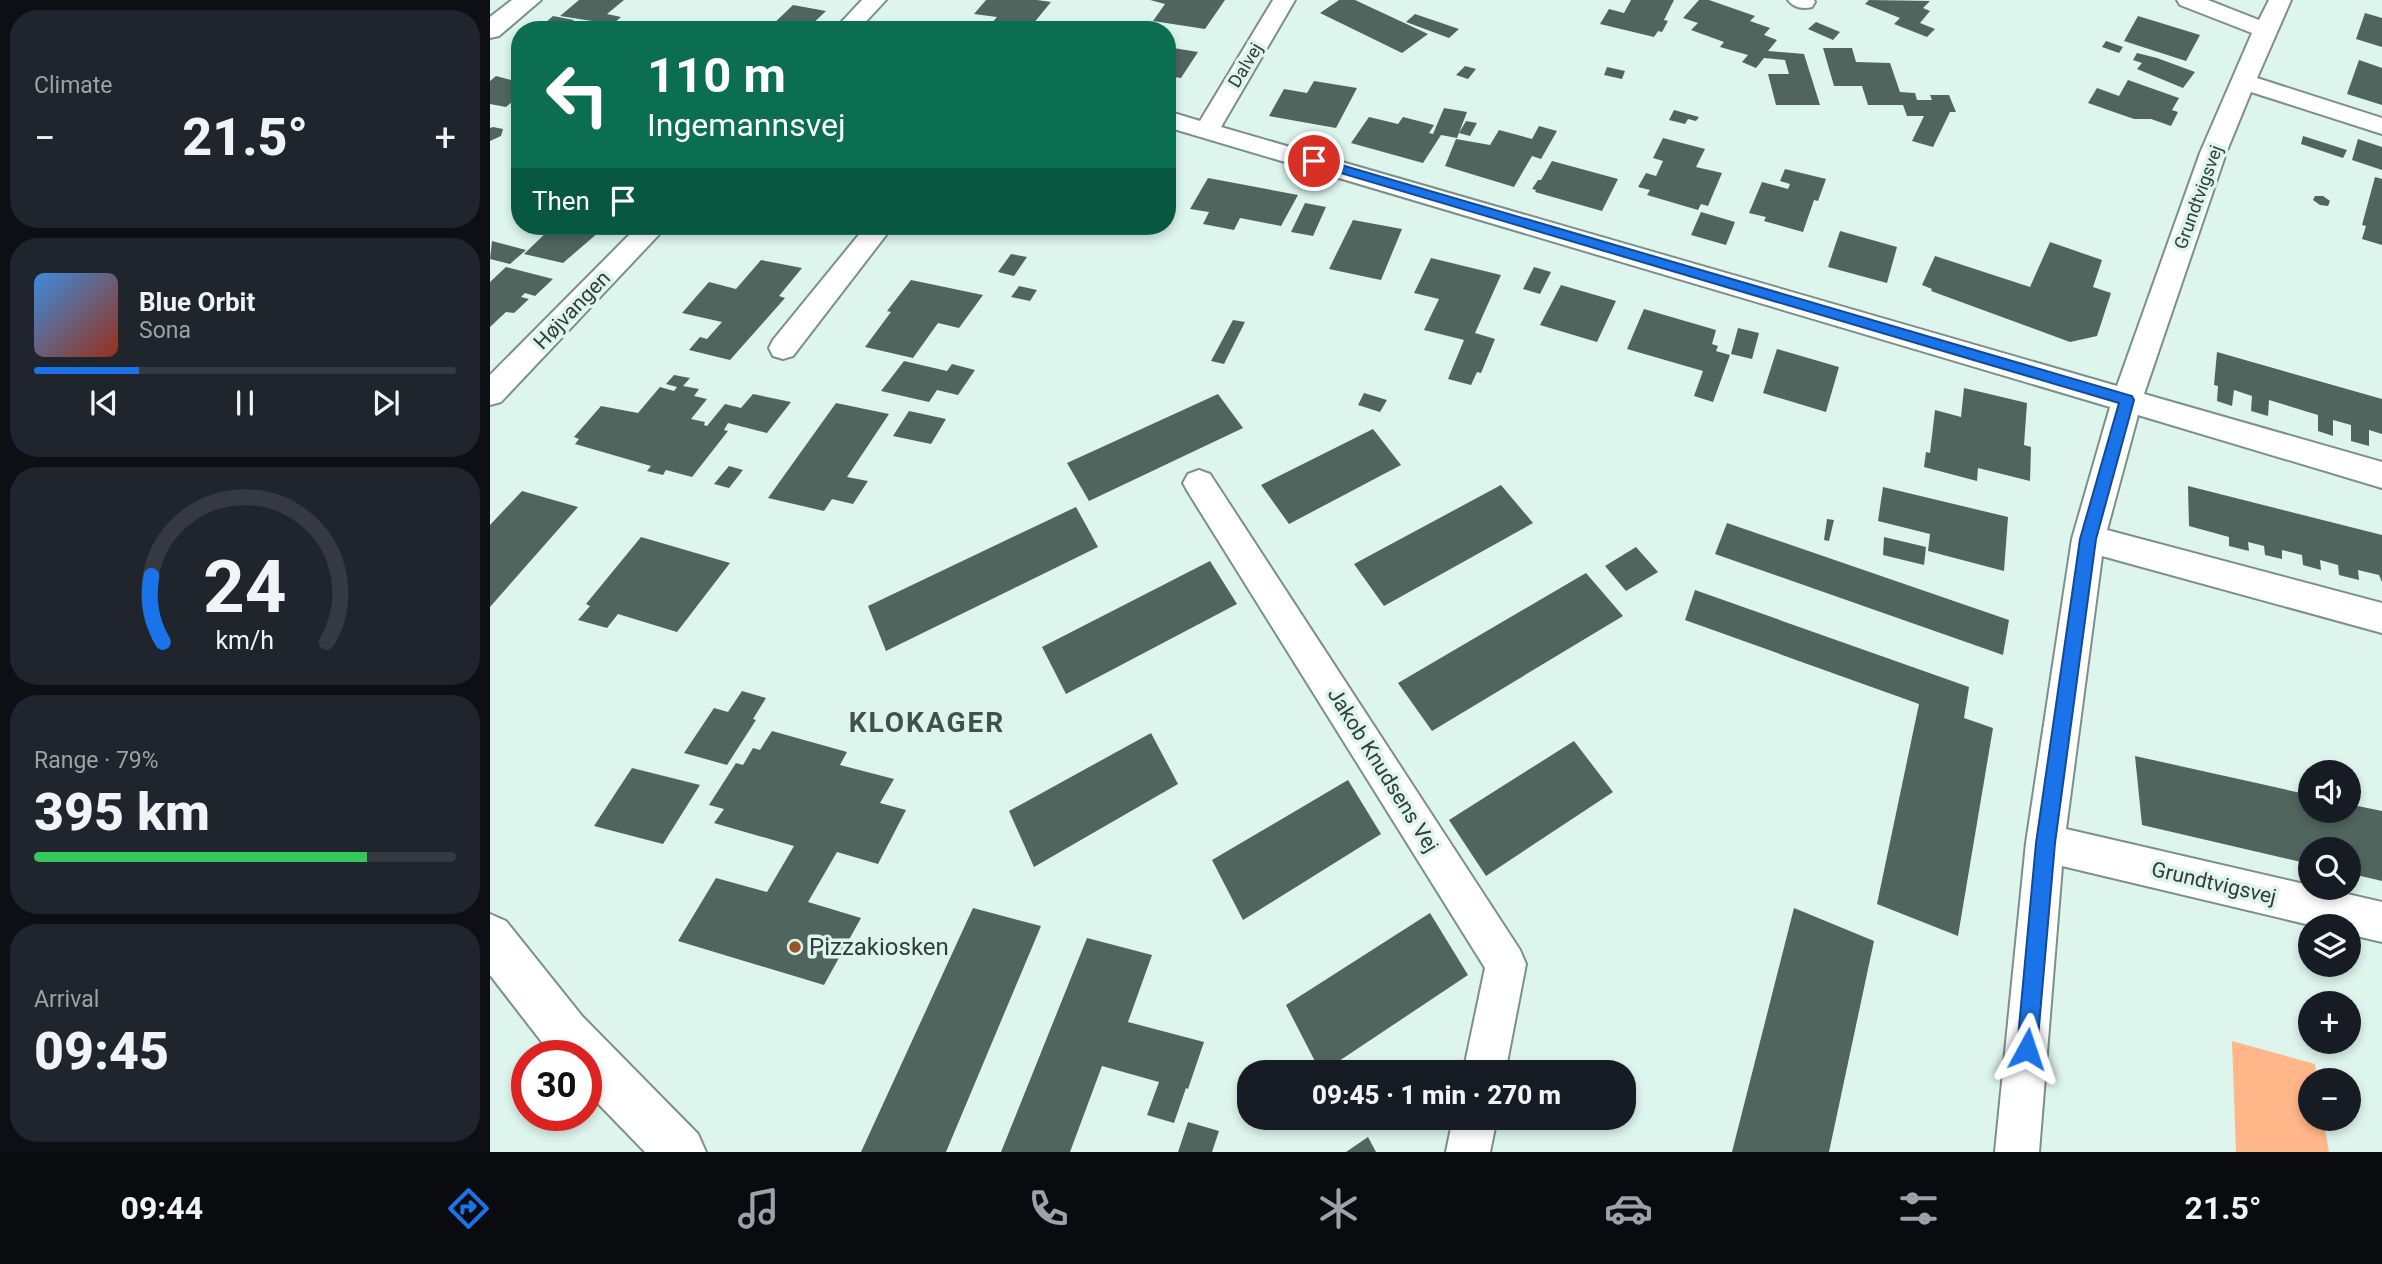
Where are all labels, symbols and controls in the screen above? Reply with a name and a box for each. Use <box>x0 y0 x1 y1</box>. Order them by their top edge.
street label: Dalvej <box>1224 39 1266 91</box>
text: 110 m <box>647 47 786 104</box>
icon: left <box>532 49 623 140</box>
text: Climate <box>34 72 113 99</box>
text: Ingemannsvej <box>647 106 846 144</box>
text: 21.5° <box>182 107 308 168</box>
text: − <box>34 116 56 160</box>
text: + <box>434 116 456 160</box>
pin <box>1284 131 1344 191</box>
icon: arrive <box>1295 142 1333 180</box>
street label: Grundtvigsvej <box>2169 142 2227 252</box>
icon: arrive <box>604 182 642 220</box>
text: Then <box>532 186 590 216</box>
street label: Højvangen <box>529 266 615 354</box>
text: Blue Orbit <box>139 287 255 317</box>
text: Sona <box>139 317 191 344</box>
icon: previous <box>85 384 123 422</box>
icon: pause <box>226 384 264 422</box>
icon: next <box>367 384 405 422</box>
text: 24 <box>203 544 287 630</box>
text: km/h <box>216 626 274 655</box>
street label: Jakob Knudsens Vej <box>1323 683 1443 857</box>
district label: KLOKAGER <box>849 706 1005 739</box>
text: Range · 79% <box>34 747 159 774</box>
map controls <box>2298 760 2361 1131</box>
button: sound <box>2298 760 2361 823</box>
text: 395 km <box>34 782 210 843</box>
button: search <box>2298 837 2361 900</box>
street label: Grundtvigsvej <box>2149 857 2279 909</box>
button: layers <box>2298 914 2361 977</box>
place label: Pizzakiosken <box>809 933 949 961</box>
marker: Pizzakiosken <box>787 939 803 955</box>
text: Arrival <box>34 986 99 1013</box>
button: + <box>2298 991 2361 1054</box>
position arrow <box>1990 1012 2064 1086</box>
text: 09:45 <box>34 1021 169 1082</box>
speed limit sign: 30 <box>511 1040 602 1131</box>
button: − <box>2298 1068 2361 1131</box>
text: 09:45 · 1 min · 270 m <box>1312 1080 1561 1110</box>
icon: directions <box>444 1184 493 1233</box>
icon: music <box>734 1184 783 1233</box>
icon: phone <box>1024 1184 1073 1233</box>
icon: climate <box>1314 1184 1363 1233</box>
icon: car <box>1604 1184 1653 1233</box>
icon: filters <box>1894 1184 1943 1233</box>
text: 09:44 <box>121 1189 203 1227</box>
text: 21.5° <box>2185 1189 2261 1227</box>

